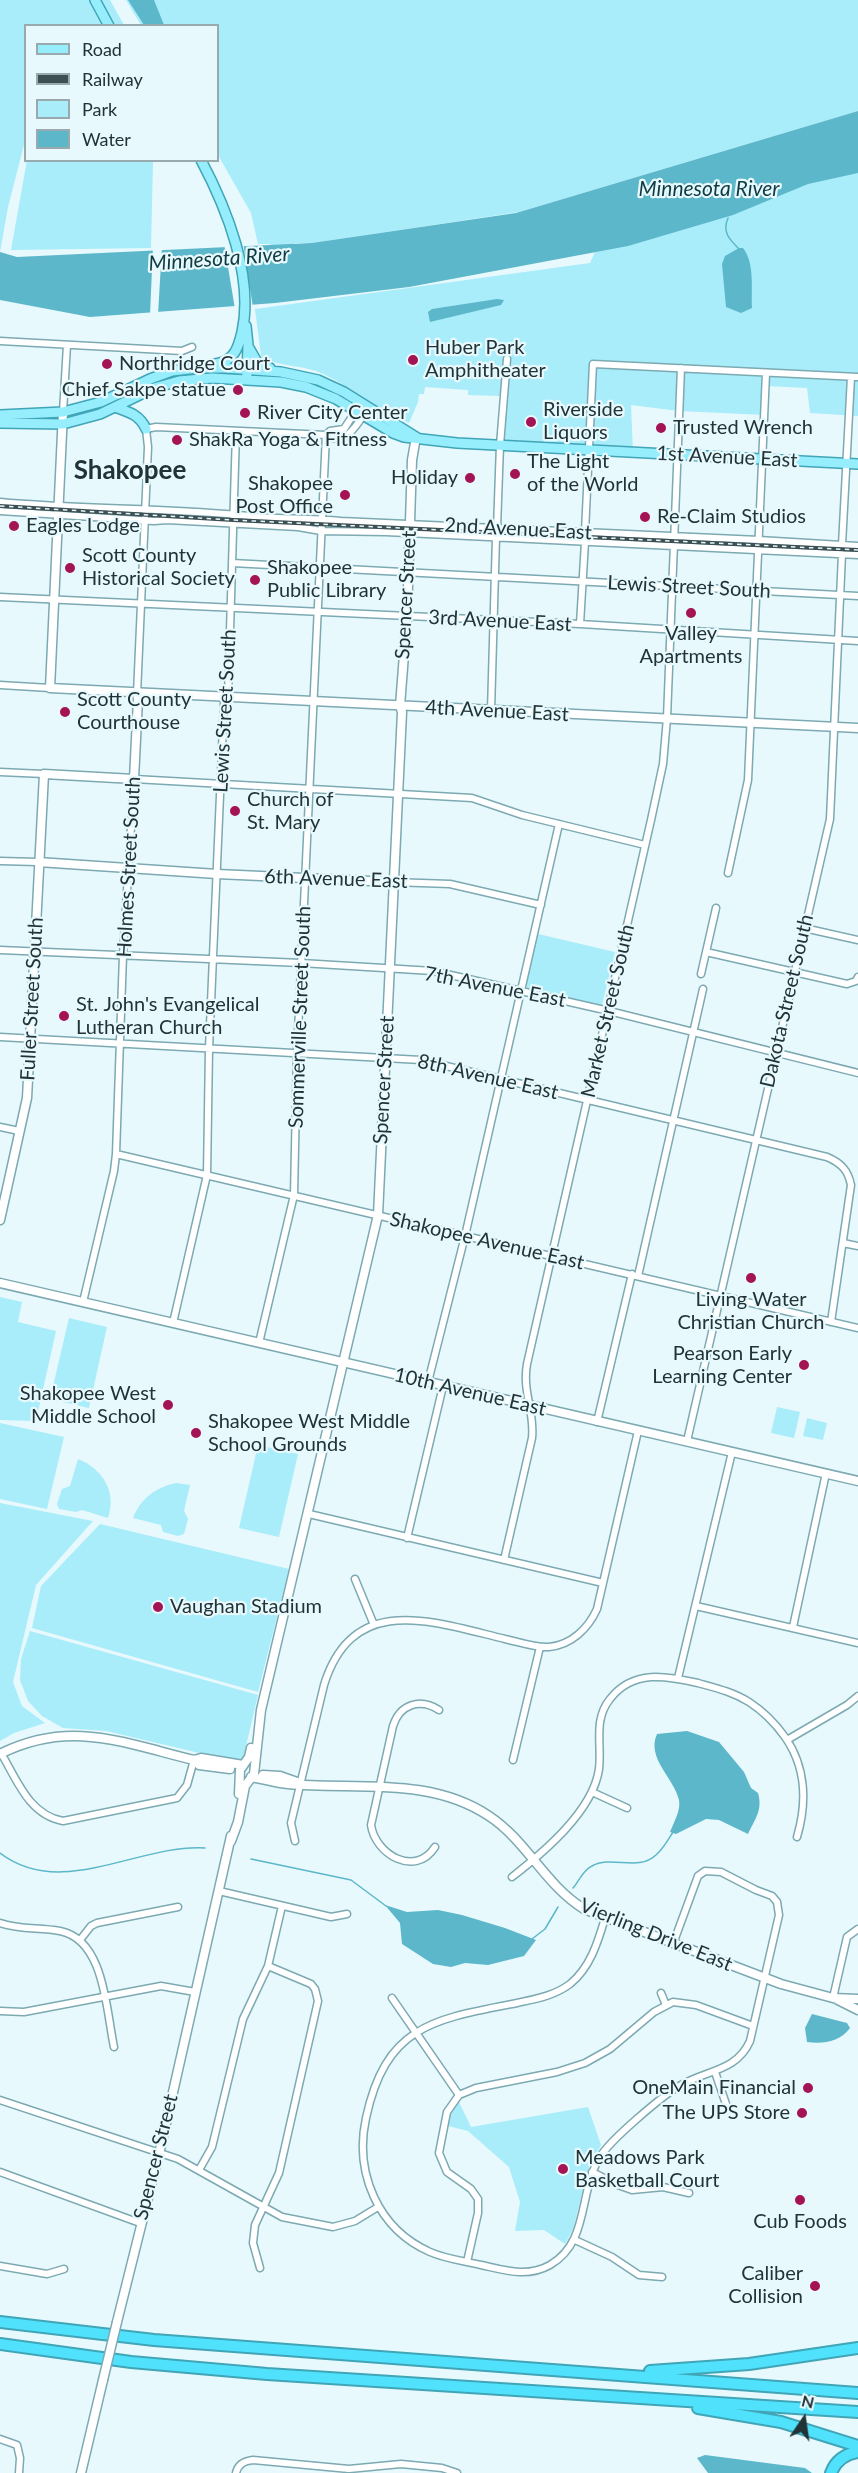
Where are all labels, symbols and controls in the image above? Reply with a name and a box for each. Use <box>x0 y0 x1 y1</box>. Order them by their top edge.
legend <box>24 24 219 162</box>
text: Road <box>82 38 122 60</box>
text: Railway <box>82 68 143 90</box>
text: Park <box>82 98 117 120</box>
text: Water <box>82 128 131 150</box>
water label: Minnesota River <box>638 176 780 202</box>
water label: Minnesota River <box>148 242 290 276</box>
place label: Huber Park Amphitheater <box>425 336 546 383</box>
place label: Northridge Court <box>119 352 270 376</box>
marker: Huber Park Amphitheater <box>406 353 420 367</box>
marker: Northridge Court <box>100 357 114 371</box>
place label: Chief Sakpe statue <box>62 378 226 402</box>
marker: Chief Sakpe statue <box>231 383 245 397</box>
place label: Riverside Liquors <box>543 398 623 445</box>
place label: River City Center <box>257 401 408 425</box>
marker: River City Center <box>238 406 252 420</box>
marker: Riverside Liquors <box>524 415 538 429</box>
place label: Trusted Wrench <box>673 416 813 440</box>
marker: Trusted Wrench <box>654 421 668 435</box>
place label: ShakRa Yoga & Fitness <box>189 428 387 452</box>
marker: ShakRa Yoga & Fitness <box>170 433 184 447</box>
street label: 1st Avenue East <box>656 441 798 473</box>
place label: The Light of the World <box>527 450 638 497</box>
district label: Shakopee <box>74 455 186 487</box>
place label: Holiday <box>391 466 458 490</box>
marker: The Light of the World <box>508 467 522 481</box>
marker: Holiday <box>463 471 477 485</box>
place label: Shakopee Post Office <box>236 472 333 519</box>
marker: Shakopee Post Office <box>338 488 352 502</box>
place label: Re-Claim Studios <box>657 505 806 529</box>
marker: Re-Claim Studios <box>638 510 652 524</box>
street label: 2nd Avenue East <box>444 513 592 545</box>
place label: Eagles Lodge <box>26 514 140 538</box>
marker: Eagles Lodge <box>7 519 21 533</box>
street label: Spencer Street <box>391 530 421 660</box>
place label: Scott County Historical Society <box>82 544 235 591</box>
place label: Shakopee Public Library <box>267 556 386 603</box>
marker: Scott County Historical Society <box>63 561 77 575</box>
street label: Lewis Street South <box>607 571 771 603</box>
marker: Shakopee Public Library <box>248 573 262 587</box>
street label: 3rd Avenue East <box>428 605 572 637</box>
marker: Valley Apartments <box>684 606 698 620</box>
place label: Valley Apartments <box>640 622 742 669</box>
street label: Lewis Street South <box>209 629 241 793</box>
place label: Scott County Courthouse <box>77 688 191 735</box>
street label: 4th Avenue East <box>425 695 569 727</box>
marker: Scott County Courthouse <box>58 705 72 719</box>
street label: Holmes Street South <box>112 776 146 958</box>
place label: Church of St. Mary <box>247 788 333 835</box>
marker: Church of St. Mary <box>228 804 242 818</box>
street label: 6th Avenue East <box>264 865 408 893</box>
street label: Sommerville Street South <box>284 905 316 1129</box>
street label: Dakota Street South <box>755 912 819 1090</box>
street label: Fuller Street South <box>16 917 48 1081</box>
street label: Market Street South <box>576 922 640 1100</box>
street label: 7th Avenue East <box>422 962 568 1012</box>
place label: St. John's Evangelical Lutheran Church <box>76 993 259 1040</box>
marker: St. John's Evangelical Lutheran Church <box>57 1009 71 1023</box>
street label: Spencer Street <box>369 1015 399 1145</box>
street label: 8th Avenue East <box>415 1049 561 1105</box>
street label: Shakopee Avenue East <box>388 1207 586 1275</box>
marker: Living Water Christian Church <box>744 1271 758 1285</box>
place label: Living Water Christian Church <box>677 1288 825 1335</box>
place label: Pearson Early Learning Center <box>652 1342 792 1389</box>
marker: Pearson Early Learning Center <box>797 1358 811 1372</box>
street label: 10th Avenue East <box>392 1363 548 1421</box>
place label: Shakopee West Middle School <box>20 1382 156 1429</box>
marker: Shakopee West Middle School <box>161 1398 175 1412</box>
place label: Shakopee West Middle School Grounds <box>208 1410 410 1457</box>
marker: Shakopee West Middle School Grounds <box>189 1426 203 1440</box>
place label: Vaughan Stadium <box>170 1595 322 1619</box>
marker: Vaughan Stadium <box>151 1600 165 1614</box>
street label: Vierling Drive East <box>576 1893 736 1977</box>
place label: OneMain Financial <box>632 2076 796 2100</box>
marker: OneMain Financial <box>801 2081 815 2095</box>
street label: Spencer Street <box>129 2092 183 2222</box>
place label: The UPS Store <box>663 2101 790 2125</box>
marker: The UPS Store <box>795 2106 809 2120</box>
place label: Meadows Park Basketball Court <box>575 2146 719 2193</box>
marker: Meadows Park Basketball Court <box>556 2162 570 2176</box>
marker: Cub Foods <box>793 2193 807 2207</box>
place label: Cub Foods <box>753 2210 847 2234</box>
place label: Caliber Collision <box>728 2262 803 2309</box>
marker: Caliber Collision <box>808 2279 822 2293</box>
north arrow <box>774 2389 834 2449</box>
text: N <box>800 2390 816 2412</box>

